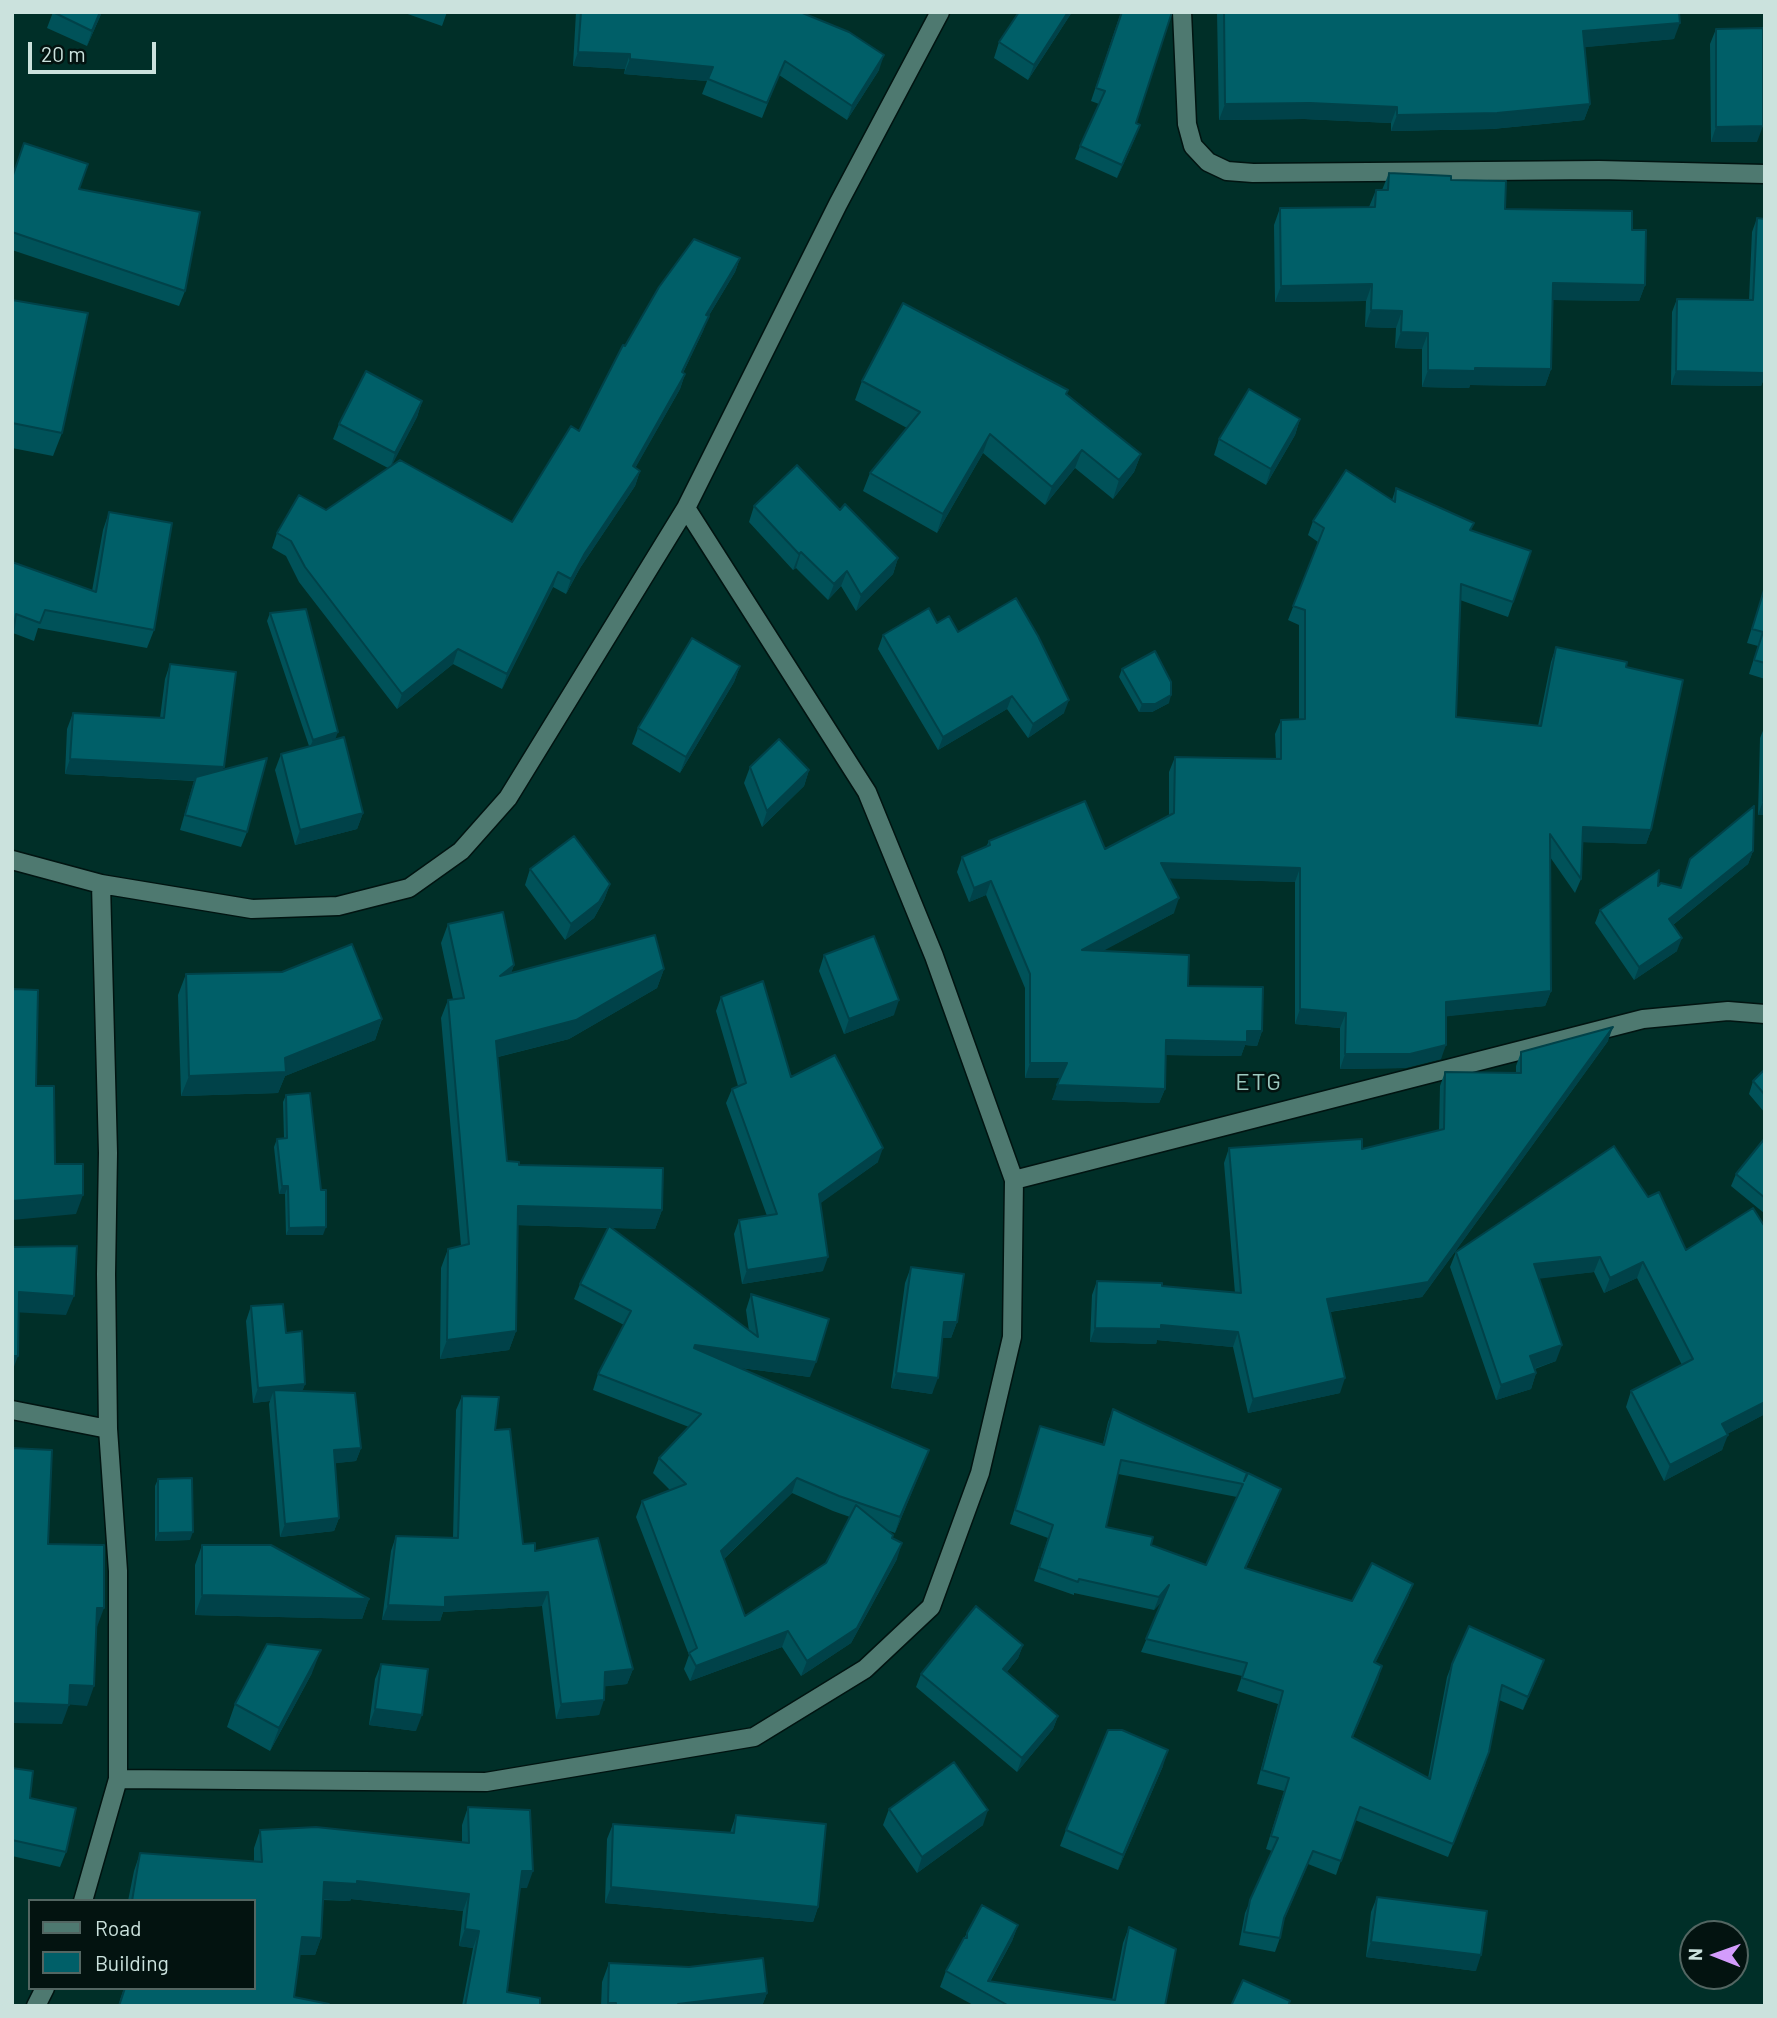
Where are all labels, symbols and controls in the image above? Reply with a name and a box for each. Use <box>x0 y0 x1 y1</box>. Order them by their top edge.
scale bar <box>32 28 159 72</box>
text: 20 m <box>41 41 86 66</box>
district label: ETG <box>1236 1068 1282 1096</box>
legend <box>28 1899 256 1990</box>
text: Road <box>95 1915 141 1940</box>
north arrow <box>1679 1920 1749 1990</box>
text: N <box>1683 1948 1706 1961</box>
text: Building <box>95 1950 169 1975</box>

